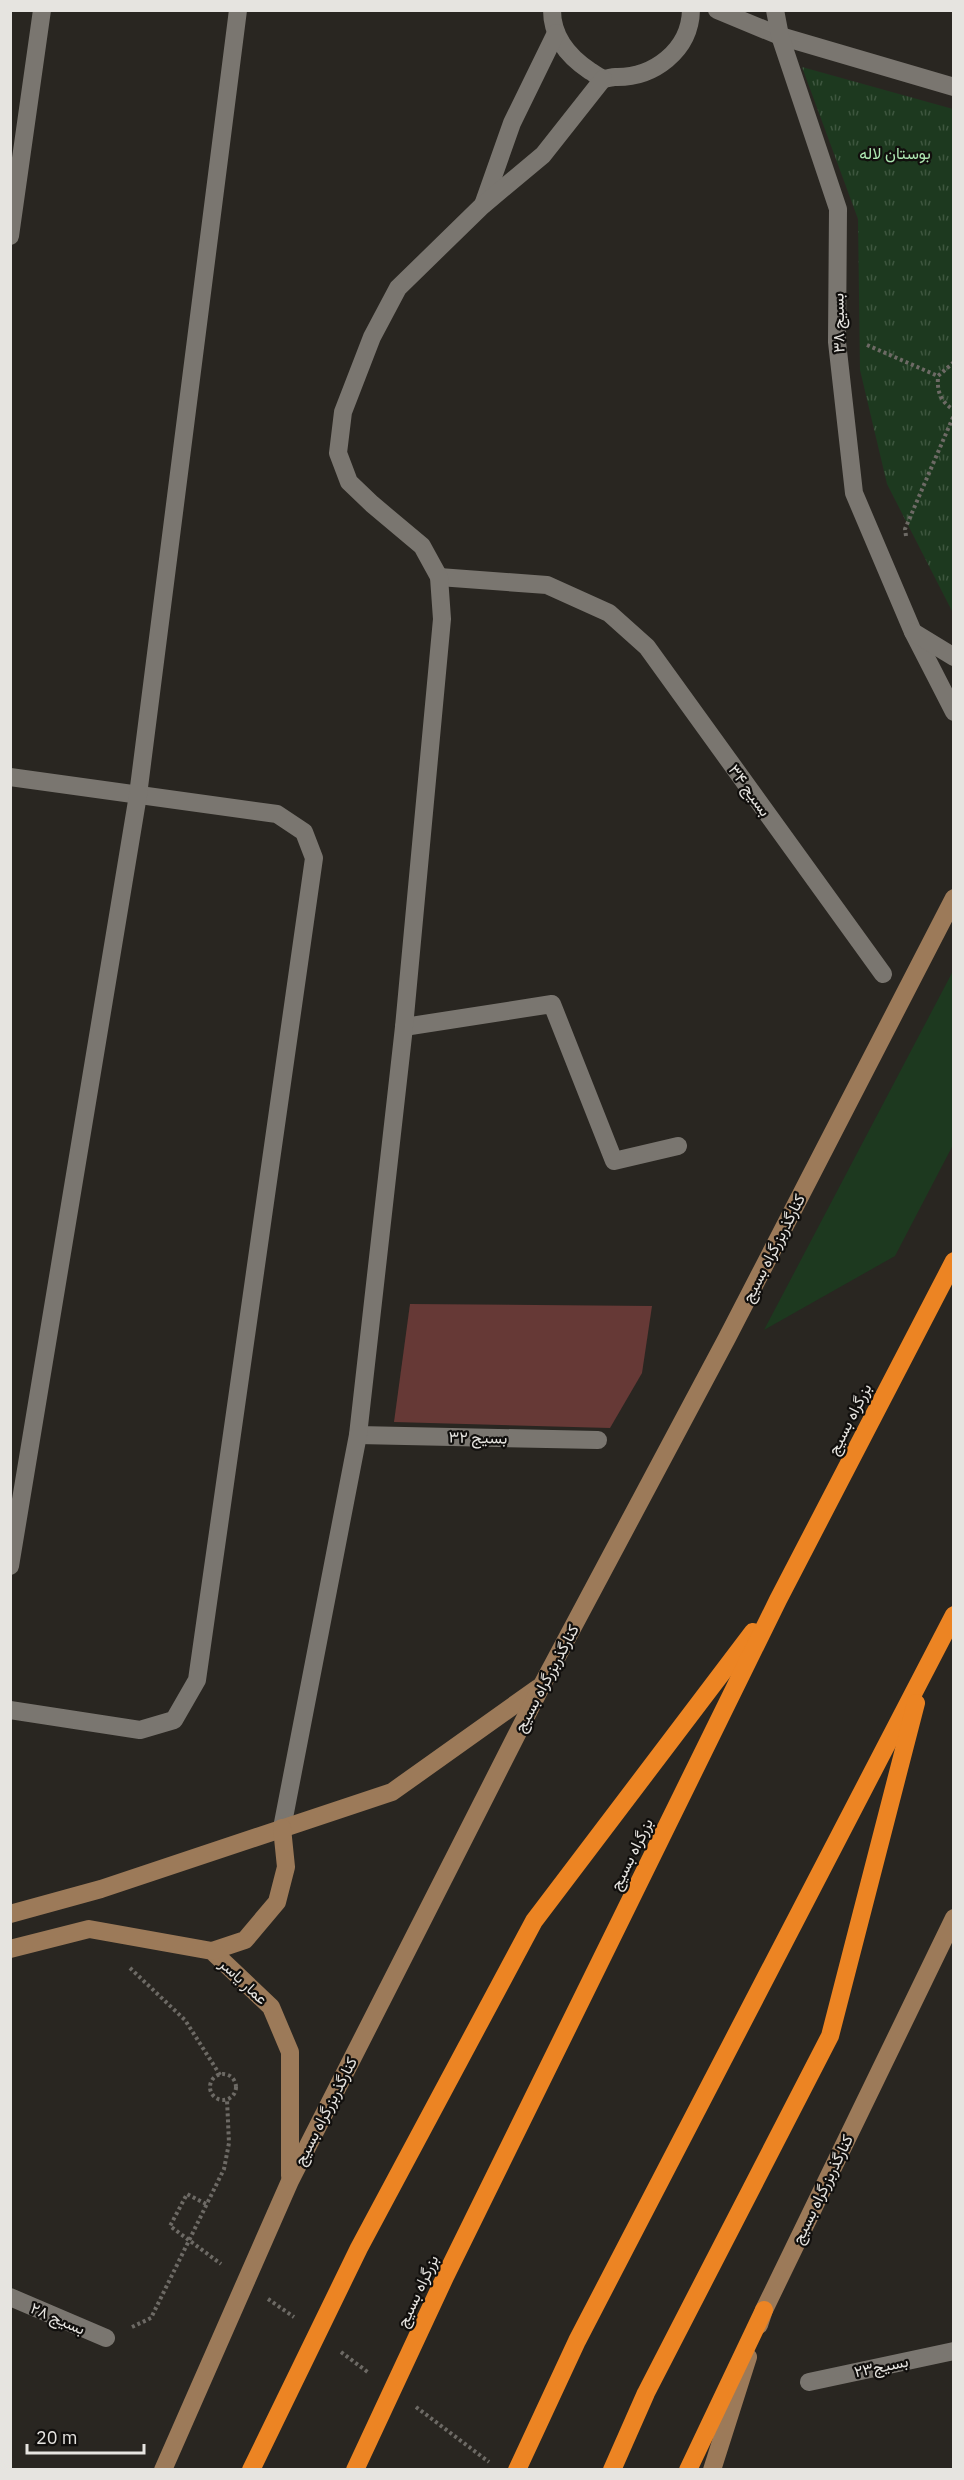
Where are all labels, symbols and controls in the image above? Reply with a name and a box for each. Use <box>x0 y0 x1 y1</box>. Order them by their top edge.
park label: بوستان لاله <box>859 143 931 164</box>
street label: بسیج ۳۸ <box>827 293 851 353</box>
street label: بسیج ۳۴ <box>723 760 776 821</box>
street label: کنارگذربزرگراه بسیج <box>737 1190 811 1306</box>
street label: بزرگراه بسیج <box>822 1380 877 1459</box>
street label: بسیج ۳۲ <box>448 1426 507 1450</box>
street label: کنارگذربزرگراه بسیج <box>509 1621 585 1736</box>
street label: بزرگراه بسیج <box>605 1815 659 1894</box>
street label: عمار یاسر <box>214 1953 272 2009</box>
street label: کنارگذربزرگراه بسیج <box>289 2053 363 2169</box>
street label: کنارگذربزرگراه بسیج <box>787 2131 859 2248</box>
street label: بزرگراه بسیج <box>392 2252 444 2331</box>
street label: بسیج ۲۸ <box>27 2298 88 2340</box>
street label: بسیج۲۳ <box>852 2351 910 2383</box>
scale bar <box>27 2417 144 2455</box>
text: 20 m <box>36 2426 78 2449</box>

